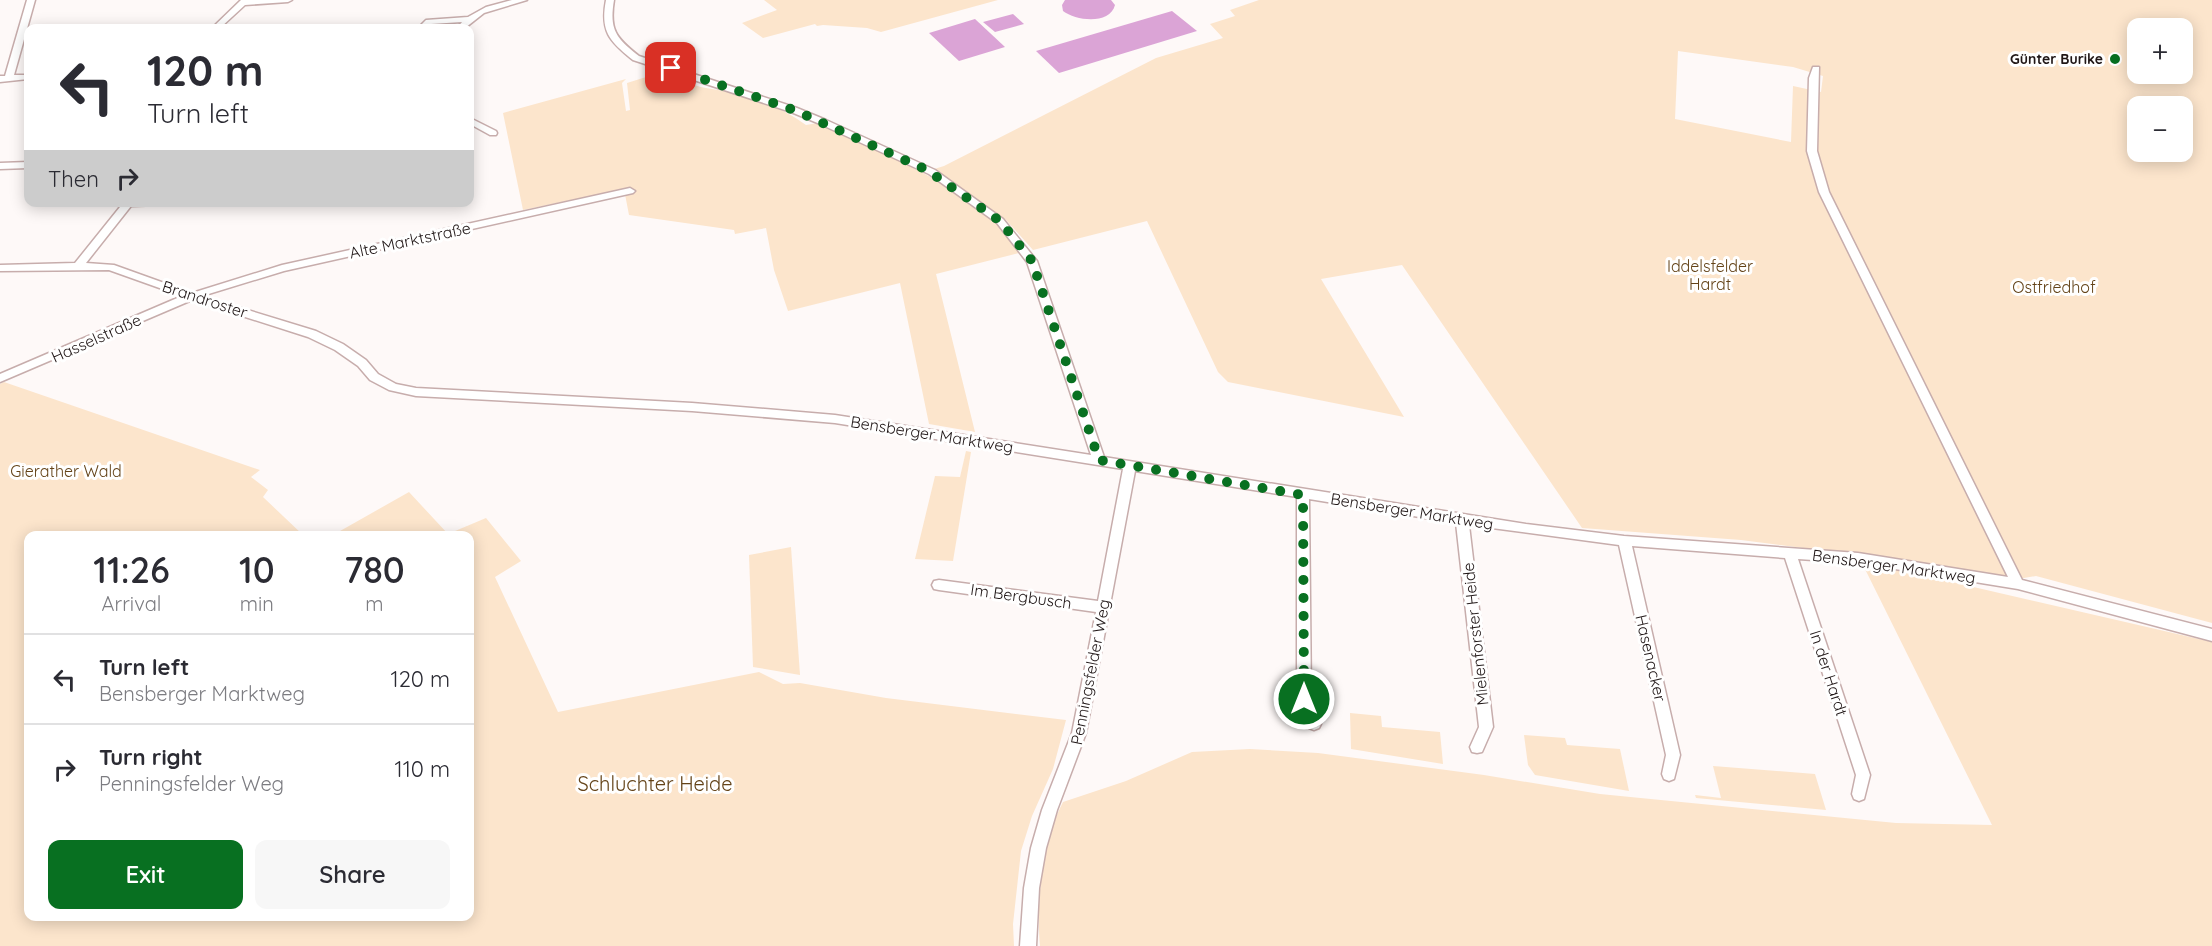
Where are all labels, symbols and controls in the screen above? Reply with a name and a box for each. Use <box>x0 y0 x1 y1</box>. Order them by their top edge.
map controls <box>2127 18 2193 162</box>
button: + <box>2127 18 2193 84</box>
pin <box>645 42 696 93</box>
text: 120 m <box>147 44 264 97</box>
icon: left <box>48 48 126 126</box>
place label: Günter Burike <box>2010 50 2103 68</box>
icon: arrive <box>654 51 687 84</box>
marker: Günter Burike <box>2108 52 2122 66</box>
text: Turn left <box>147 96 249 130</box>
button: − <box>2127 96 2193 162</box>
icon: right <box>111 162 144 195</box>
text: Then <box>48 165 99 193</box>
street label: Alte Marktstraße <box>348 217 472 263</box>
park label: Iddelsfelder Hardt <box>1667 256 1753 294</box>
street label: Brandroster <box>160 276 250 322</box>
park label: Ostfriedhof <box>2012 277 2096 297</box>
street label: Hasselstraße <box>48 309 144 367</box>
street label: Bensberger Marktweg <box>849 411 1015 457</box>
park label: Gierather Wald <box>10 461 122 481</box>
street label: Bensberger Marktweg <box>1329 488 1495 534</box>
street label: Bensberger Marktweg <box>1811 545 1977 587</box>
text: 11:26 <box>93 547 170 592</box>
text: 10 <box>239 547 275 592</box>
text: 780 <box>344 547 405 592</box>
street label: Mielenforster Heide <box>1458 562 1492 706</box>
street label: Im Bergbusch <box>969 579 1073 613</box>
text: Arrival <box>102 591 161 616</box>
text: min <box>240 591 274 616</box>
text: m <box>365 591 383 616</box>
street label: Penningsfelder Weg <box>1066 597 1114 747</box>
street label: Hasenacker <box>1631 613 1671 703</box>
street label: In der Hardt <box>1806 628 1852 718</box>
text: Turn left <box>99 653 189 681</box>
icon: left <box>48 663 81 696</box>
text: 120 m <box>391 665 450 693</box>
position arrow <box>1272 667 1336 731</box>
text: Bensberger Marktweg <box>99 681 305 706</box>
text: Turn right <box>99 743 203 771</box>
icon: right <box>48 753 81 786</box>
text: 110 m <box>395 755 450 783</box>
text: Penningsfelder Weg <box>99 771 284 796</box>
park label: Schluchter Heide <box>577 771 733 796</box>
button: Exit <box>48 840 243 909</box>
button: Share <box>255 840 450 909</box>

